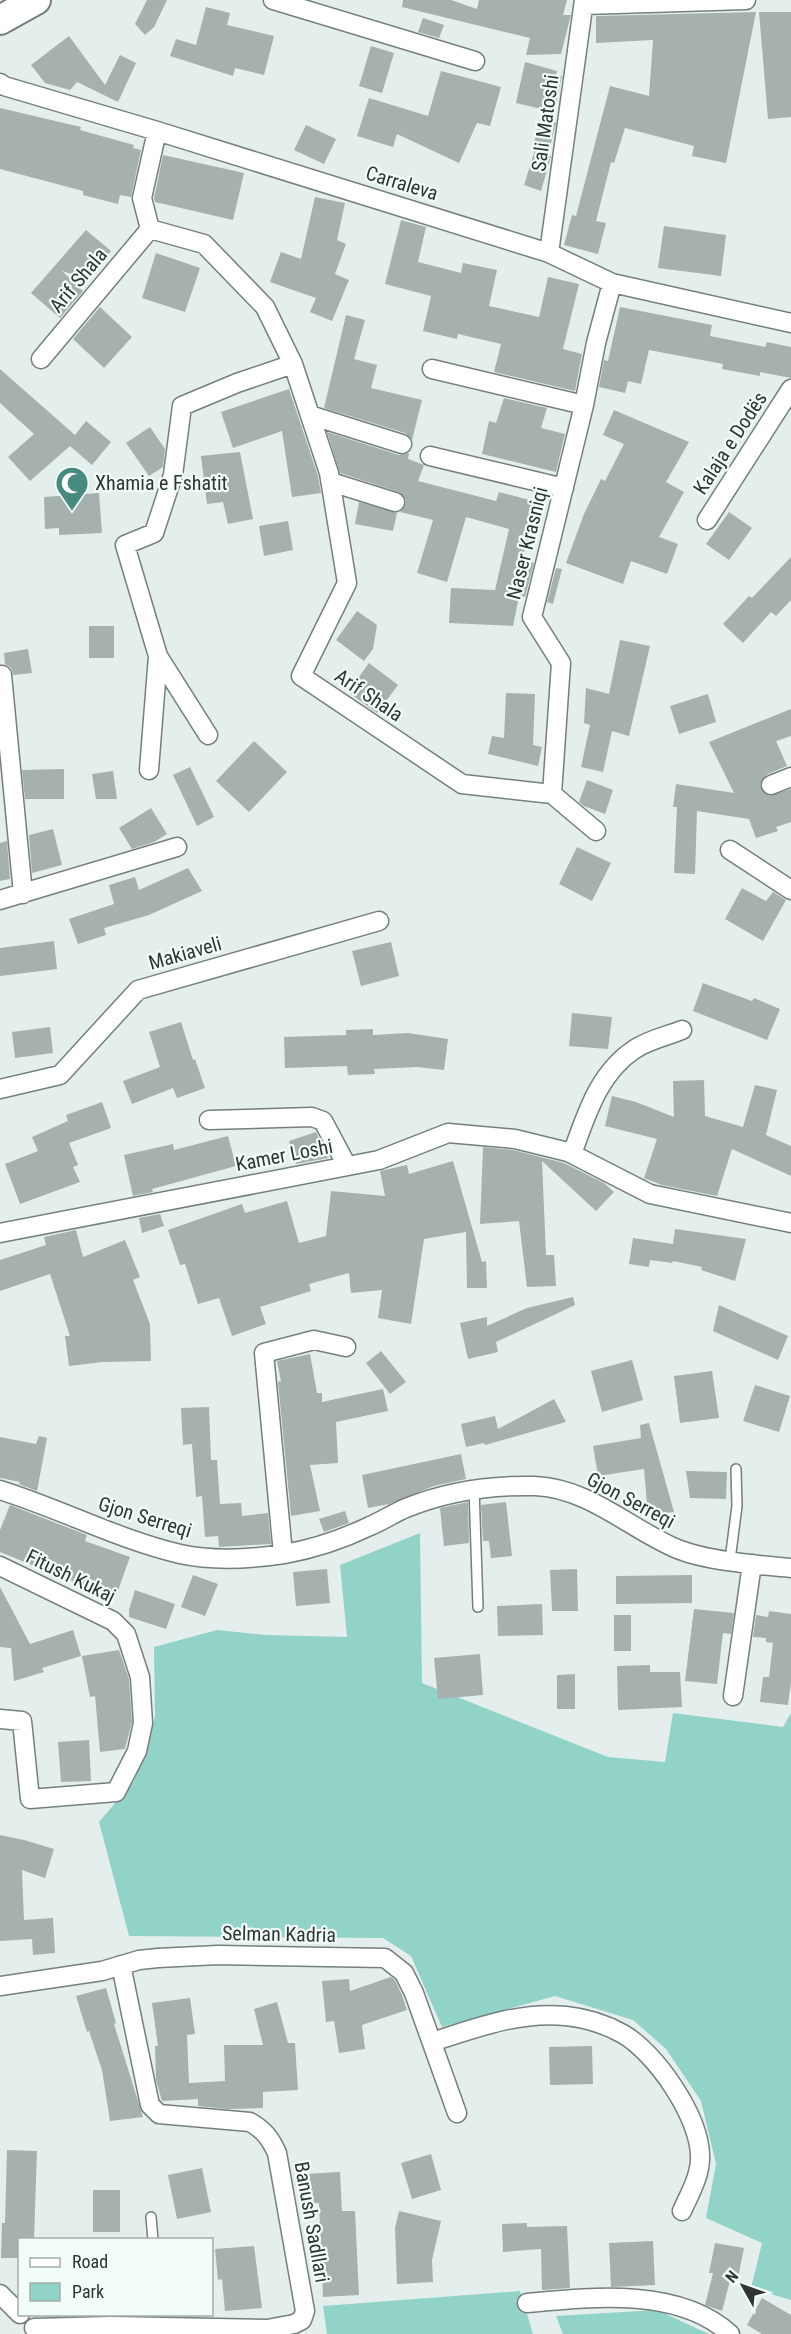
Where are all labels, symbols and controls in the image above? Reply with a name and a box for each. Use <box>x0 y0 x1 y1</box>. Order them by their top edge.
street label: Sali Matoshi <box>526 73 564 173</box>
street label: Carraleva <box>363 161 441 205</box>
street label: Arif Shala <box>44 243 112 317</box>
street label: Kalaja e Dodës <box>688 387 772 499</box>
mosque icon: Xhamia e Fshatit <box>54 465 90 512</box>
place label: Xhamia e Fshatit <box>95 471 228 495</box>
street label: Naser Krasniqi <box>501 484 553 602</box>
street label: Arif Shala <box>330 664 408 726</box>
street label: Makiaveli <box>146 931 224 975</box>
street label: Kamer Loshi <box>233 1134 335 1176</box>
street label: Gjon Serreqi <box>583 1467 679 1533</box>
street label: Gjon Serreqi <box>95 1491 195 1543</box>
street label: Fitush Kukaj <box>22 1544 120 1608</box>
street label: Selman Kadria <box>222 1921 336 1947</box>
street label: Banush Sadllari <box>290 2160 334 2284</box>
legend <box>18 2238 213 2316</box>
text: Road <box>72 2251 108 2272</box>
north arrow <box>713 2256 773 2316</box>
text: N <box>721 2267 742 2287</box>
text: Park <box>72 2281 104 2302</box>

